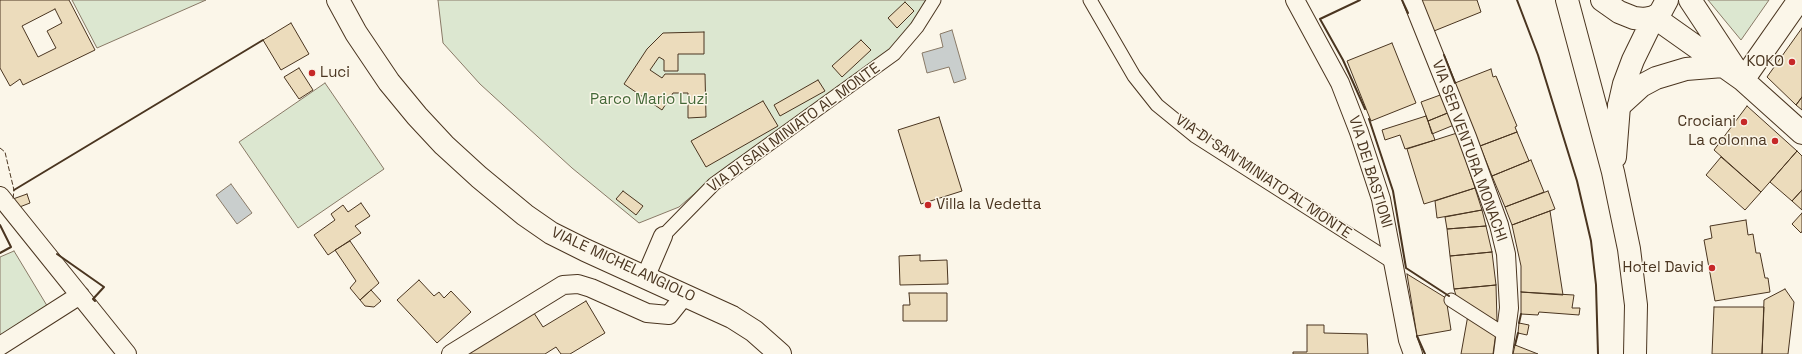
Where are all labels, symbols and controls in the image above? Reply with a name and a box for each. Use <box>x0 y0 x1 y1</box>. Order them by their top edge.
place label: KOKO <box>1747 53 1784 71</box>
marker: KOKO <box>1787 57 1797 67</box>
street label: VIA SER VENTURA MONACHI <box>1428 58 1510 244</box>
street label: VIA DI SAN MINIATO AL MONTE <box>704 59 884 197</box>
place label: Luci <box>320 64 350 82</box>
marker: Luci <box>307 68 317 78</box>
park label: Parco Mario Luzi <box>590 91 708 109</box>
street label: VIA DI SAN MINIATO AL MONTE <box>1171 111 1355 243</box>
place label: Crociani <box>1678 113 1736 131</box>
street label: VIA DEI BASTIONI <box>1344 114 1396 230</box>
marker: Crociani <box>1739 117 1749 127</box>
place label: La colonna <box>1688 132 1767 150</box>
marker: La colonna <box>1770 136 1780 146</box>
place label: Villa la Vedetta <box>936 196 1041 214</box>
marker: Villa la Vedetta <box>923 200 933 210</box>
street label: VIALE MICHELANGIOLO <box>548 224 698 306</box>
place label: Hotel David <box>1623 259 1704 277</box>
marker: Hotel David <box>1707 263 1717 273</box>

